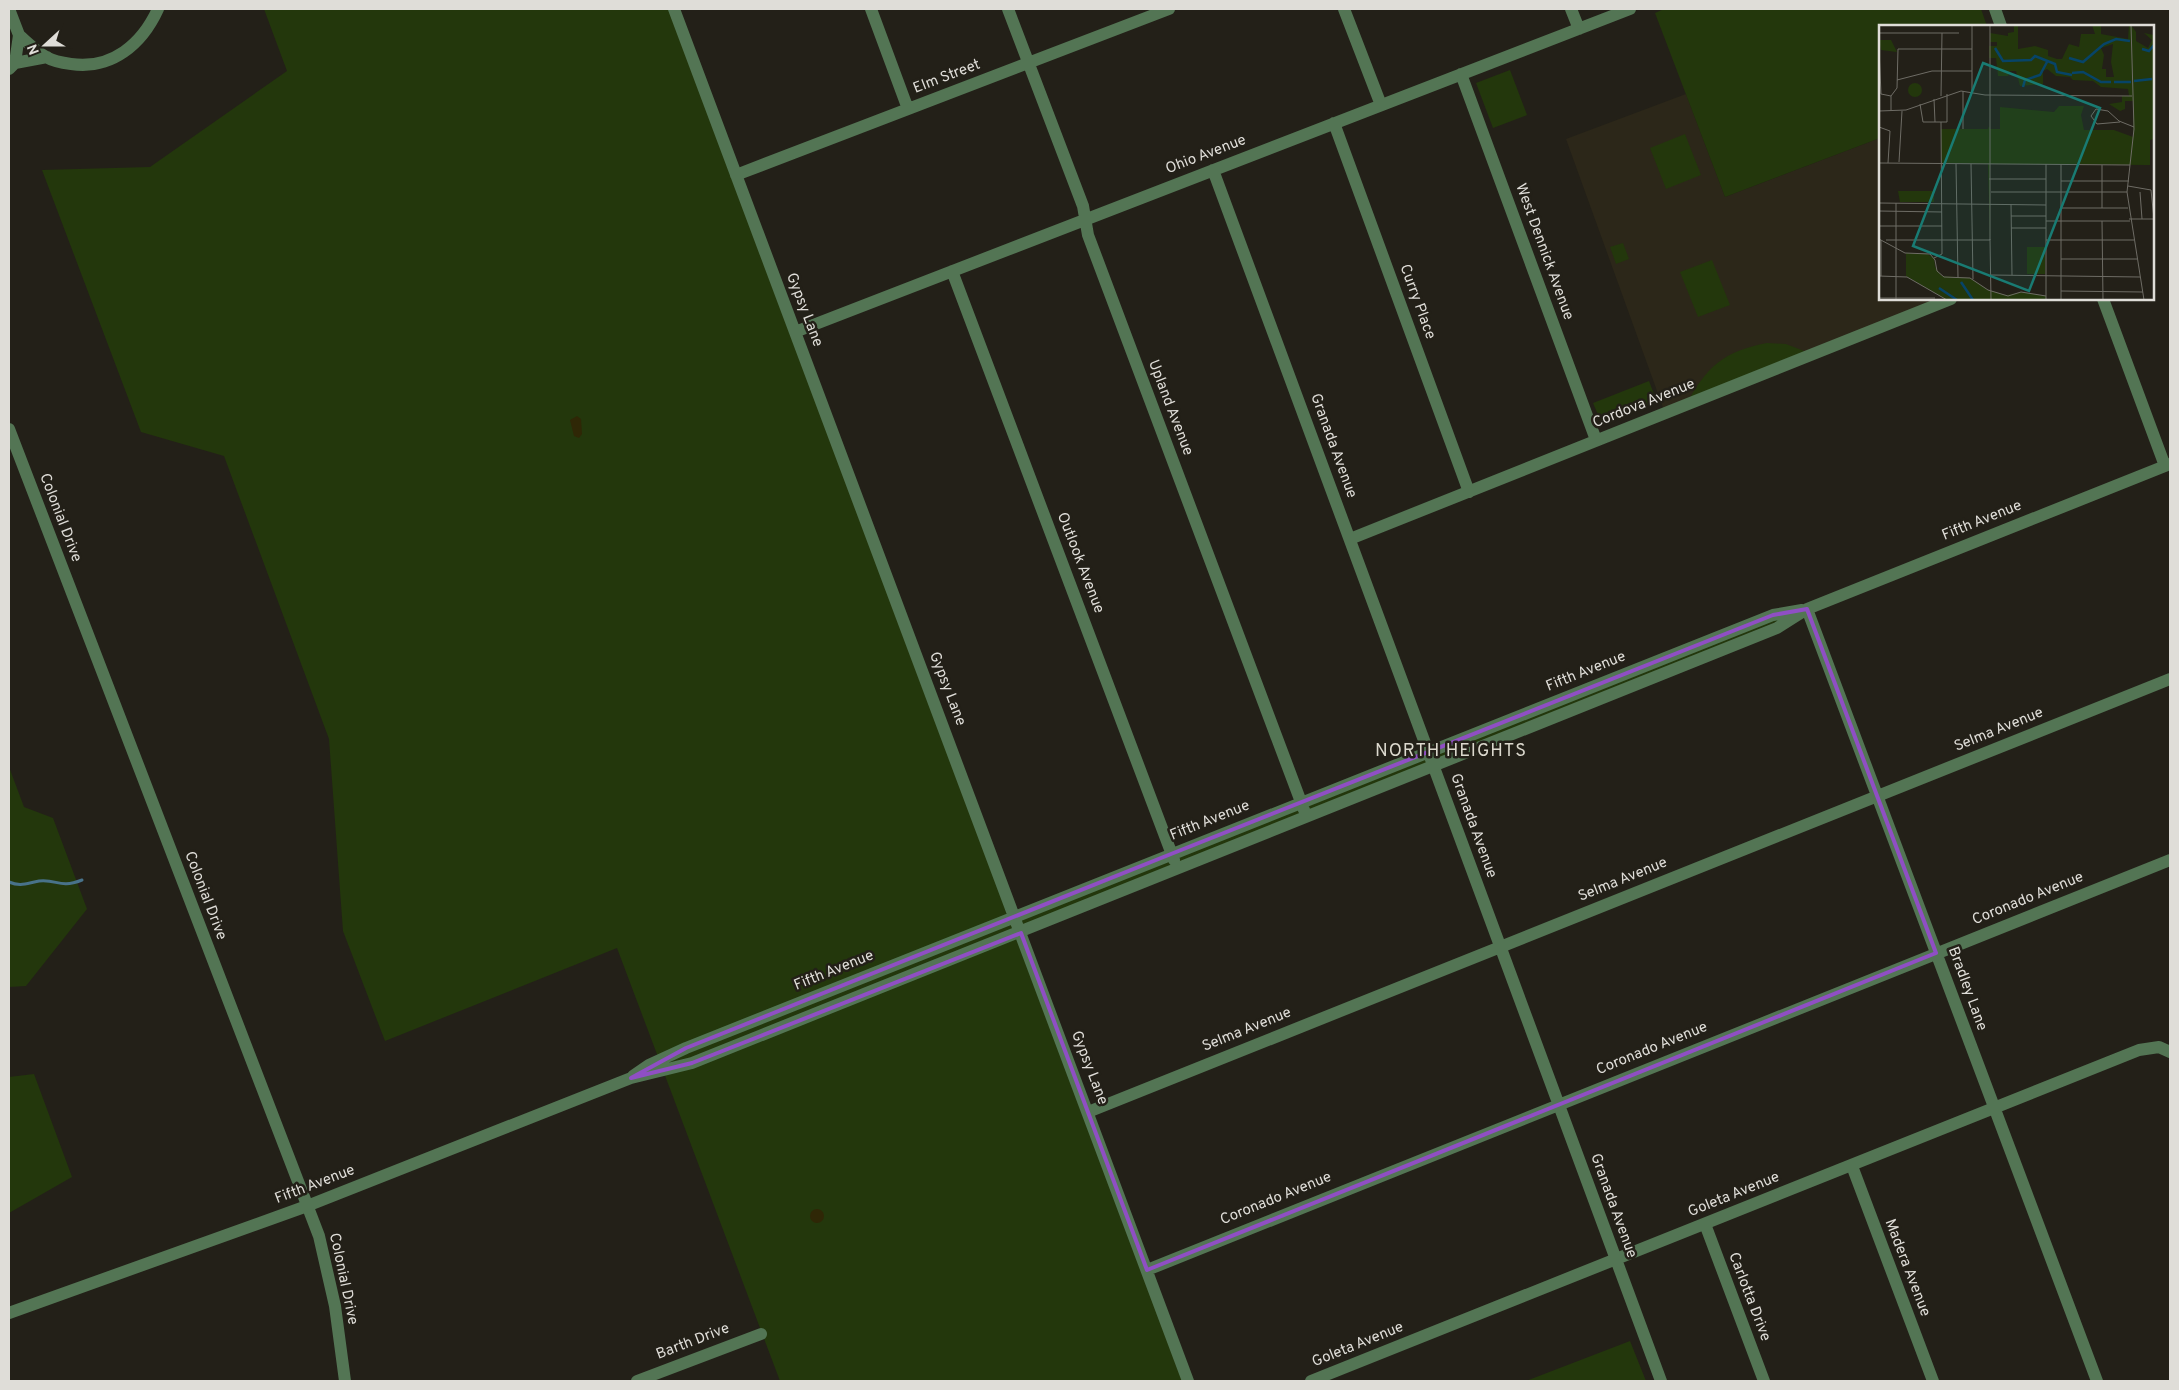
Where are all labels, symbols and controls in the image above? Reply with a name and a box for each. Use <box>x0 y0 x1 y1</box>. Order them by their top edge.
north arrow <box>20 20 70 70</box>
inset map <box>1879 25 2154 300</box>
text: N <box>25 41 44 57</box>
street label: Elm Street <box>911 56 983 98</box>
street label: Ohio Avenue <box>1163 131 1249 179</box>
street label: West Dennick Avenue <box>1510 181 1578 323</box>
street label: Curry Place <box>1395 262 1439 342</box>
street label: Gypsy Lane <box>781 270 827 350</box>
street label: Upland Avenue <box>1143 357 1197 459</box>
street label: Cordova Avenue <box>1590 375 1698 433</box>
street label: Granada Avenue <box>1305 391 1361 501</box>
street label: Colonial Drive <box>34 471 86 565</box>
street label: Fifth Avenue <box>1939 496 2025 546</box>
street label: Outlook Avenue <box>1052 510 1108 616</box>
street label: Fifth Avenue <box>1543 647 1629 697</box>
street label: Gypsy Lane <box>924 649 970 729</box>
street label: Selma Avenue <box>1952 703 2046 757</box>
district label: NORTH HEIGHTS <box>1375 740 1527 763</box>
street label: Granada Avenue <box>1445 771 1501 881</box>
street label: Fifth Avenue <box>1167 796 1253 846</box>
street label: Colonial Drive <box>179 849 231 943</box>
street label: Selma Avenue <box>1576 853 1670 907</box>
street label: Coronado Avenue <box>1970 868 2086 930</box>
street label: Bradley Lane <box>1943 944 1991 1034</box>
street label: Fifth Avenue <box>791 946 877 996</box>
street label: Selma Avenue <box>1200 1003 1294 1057</box>
street label: Coronado Avenue <box>1594 1018 1710 1080</box>
street label: Gypsy Lane <box>1066 1028 1112 1108</box>
street label: Granada Avenue <box>1585 1151 1641 1261</box>
street label: Fifth Avenue <box>272 1161 358 1209</box>
street label: Coronado Avenue <box>1218 1168 1334 1230</box>
street label: Goleta Avenue <box>1685 1168 1783 1222</box>
street label: Madera Avenue <box>1880 1217 1934 1319</box>
street label: Colonial Drive <box>324 1231 362 1327</box>
street label: Carlotta Drive <box>1723 1250 1775 1344</box>
street label: Goleta Avenue <box>1309 1318 1407 1372</box>
street label: Barth Drive <box>654 1319 732 1365</box>

